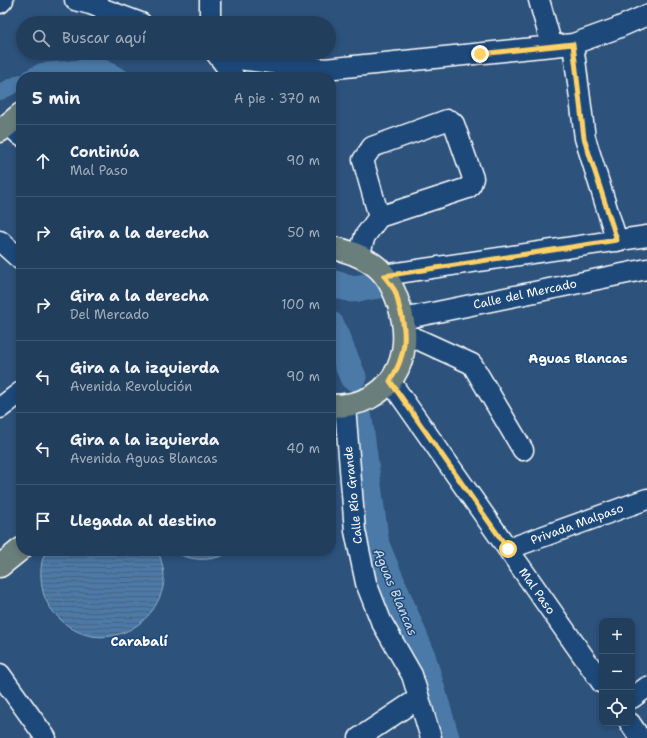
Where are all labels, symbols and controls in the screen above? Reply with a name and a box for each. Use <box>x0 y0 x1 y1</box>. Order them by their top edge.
search box <box>16 16 336 60</box>
icon: search <box>30 27 52 49</box>
text: Buscar aquí <box>62 28 146 48</box>
route end <box>471 45 489 63</box>
text: 5 min <box>32 87 80 109</box>
text: A pie · 370 m <box>234 90 320 107</box>
text: Continúa <box>70 142 139 162</box>
icon: ahead <box>32 150 54 172</box>
text: 90 m <box>286 152 320 169</box>
text: Mal Paso <box>70 162 128 179</box>
icon: right <box>32 222 54 244</box>
text: Gira a la derecha <box>70 223 209 243</box>
text: 50 m <box>287 224 320 241</box>
street label: Calle del Mercado <box>472 275 578 313</box>
text: Gira a la derecha <box>70 286 209 306</box>
icon: right <box>32 294 54 316</box>
text: 100 m <box>281 296 320 313</box>
text: Del Mercado <box>70 306 149 323</box>
district label: Aguas Blancas <box>528 350 628 367</box>
text: Gira a la izquierda <box>70 358 219 378</box>
icon: left <box>32 366 54 388</box>
text: 90 m <box>286 368 320 385</box>
text: Avenida Revolución <box>70 378 192 395</box>
text: Gira a la izquierda <box>70 430 219 450</box>
icon: left <box>32 438 54 460</box>
text: 40 m <box>286 440 320 457</box>
street label: Calle Río Grande <box>340 445 366 545</box>
text: Avenida Aguas Blancas <box>70 450 218 467</box>
street label: Privada Malpaso <box>528 500 626 548</box>
icon: arrive <box>32 510 54 532</box>
text: Llegada al destino <box>70 511 217 531</box>
route start <box>499 540 517 558</box>
water label: Aguas Blancas <box>370 546 421 638</box>
street label: Mal Paso <box>515 565 559 617</box>
map controls <box>599 618 635 726</box>
button: + <box>599 618 635 654</box>
district label: Carabalí <box>110 633 169 650</box>
button: − <box>599 654 635 690</box>
button: locate <box>599 690 635 726</box>

